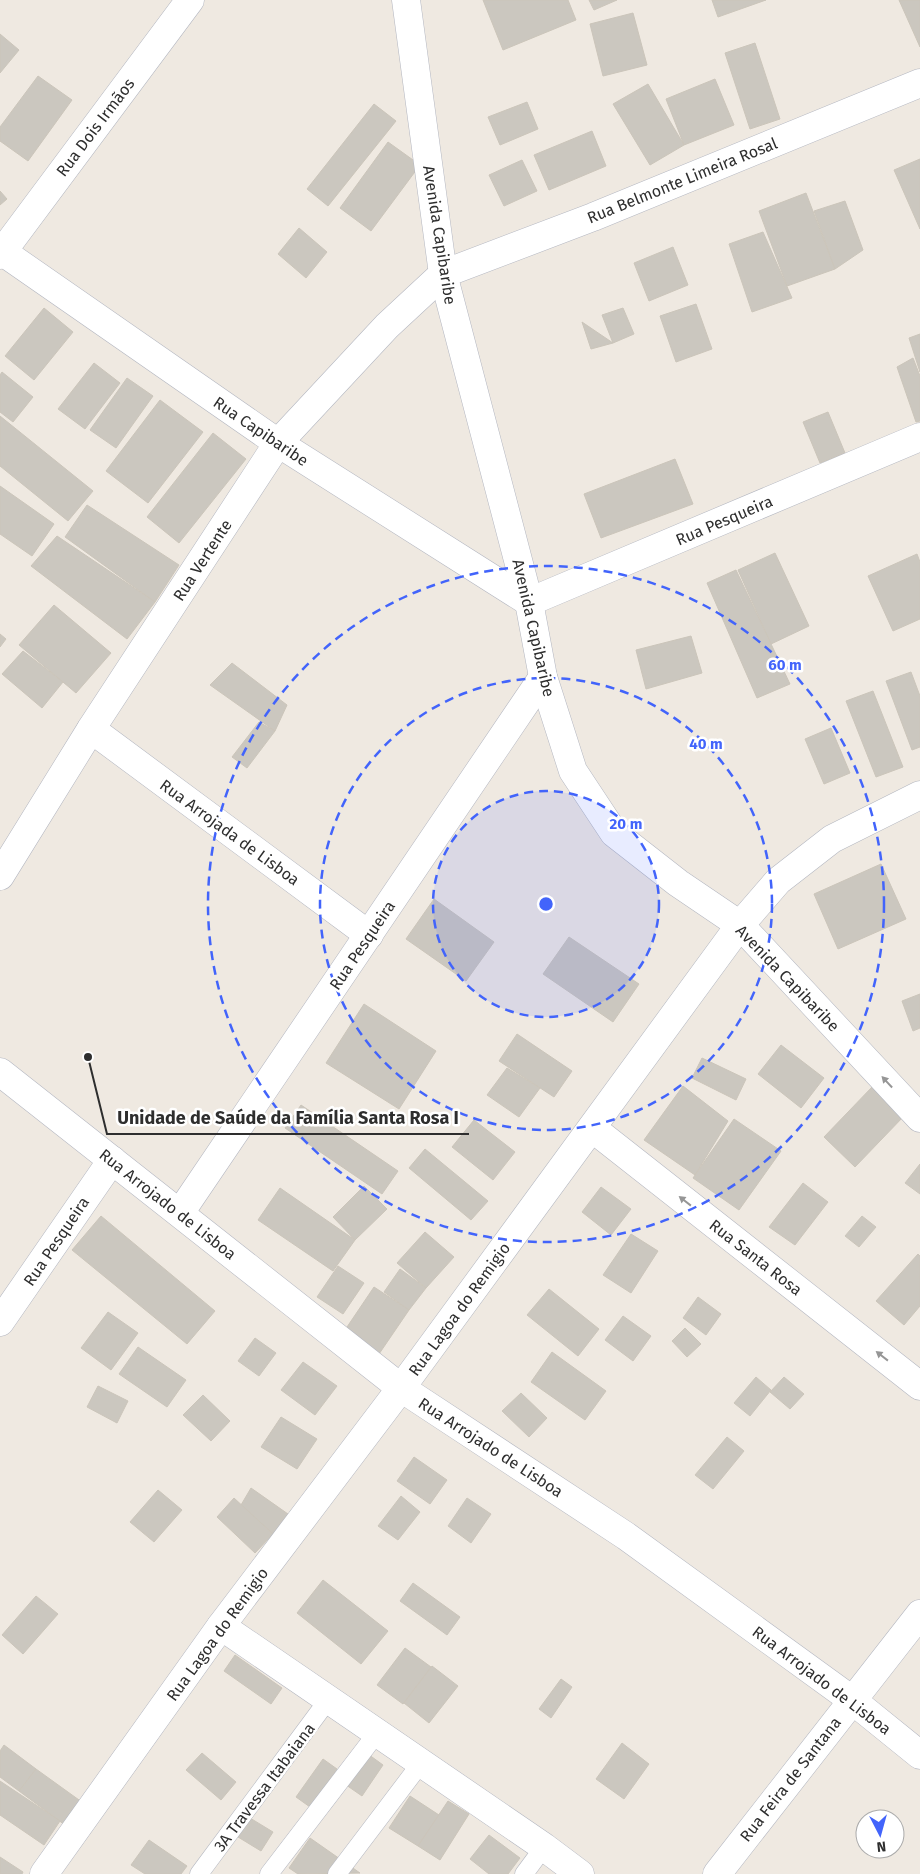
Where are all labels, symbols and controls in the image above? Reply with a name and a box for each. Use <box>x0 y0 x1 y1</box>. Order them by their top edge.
street label: Rua Dois Irmãos <box>52 74 138 180</box>
street label: Rua Belmonte Limeira Rosal <box>584 133 780 227</box>
street label: Avenida Capibaribe <box>419 164 460 306</box>
street label: Rua Capibaribe <box>210 393 312 470</box>
street label: Rua Pesqueira <box>673 492 775 549</box>
street label: Rua Vertente <box>169 516 236 605</box>
street label: Avenida Capibaribe <box>508 557 559 699</box>
text: 60 m <box>768 656 802 674</box>
text: 40 m <box>689 735 723 753</box>
street label: Rua Arrojada de Lisboa <box>156 775 303 889</box>
text: 20 m <box>610 815 642 833</box>
centre of rings <box>537 895 555 913</box>
street label: Rua Pesqueira <box>326 897 399 993</box>
street label: Avenida Capibaribe <box>732 921 843 1036</box>
one-way arrow <box>881 1076 893 1088</box>
callout: Unidade de Saúde da Família Santa Rosa I <box>107 1101 469 1134</box>
text: Unidade de Saúde da Família Santa Rosa I <box>117 1107 459 1129</box>
street label: Rua Arrojado de Lisboa <box>95 1145 240 1264</box>
street label: Rua Pesqueira <box>20 1193 93 1289</box>
one-way arrow <box>679 1196 692 1207</box>
street label: Rua Santa Rosa <box>706 1215 806 1299</box>
street label: Rua Lagoa do Remigio <box>405 1239 514 1380</box>
one-way arrow <box>876 1350 889 1361</box>
street label: Rua Arrojado de Lisboa <box>415 1394 567 1501</box>
street label: Rua Lagoa do Remigio <box>163 1564 272 1705</box>
street label: Rua Arrojado de Lisboa <box>749 1622 895 1739</box>
street label: Rua Feira de Santana <box>736 1713 845 1845</box>
street label: 3A Travessa Itabaiana <box>210 1719 319 1855</box>
north arrow <box>855 1809 905 1859</box>
text: N <box>876 1837 887 1855</box>

